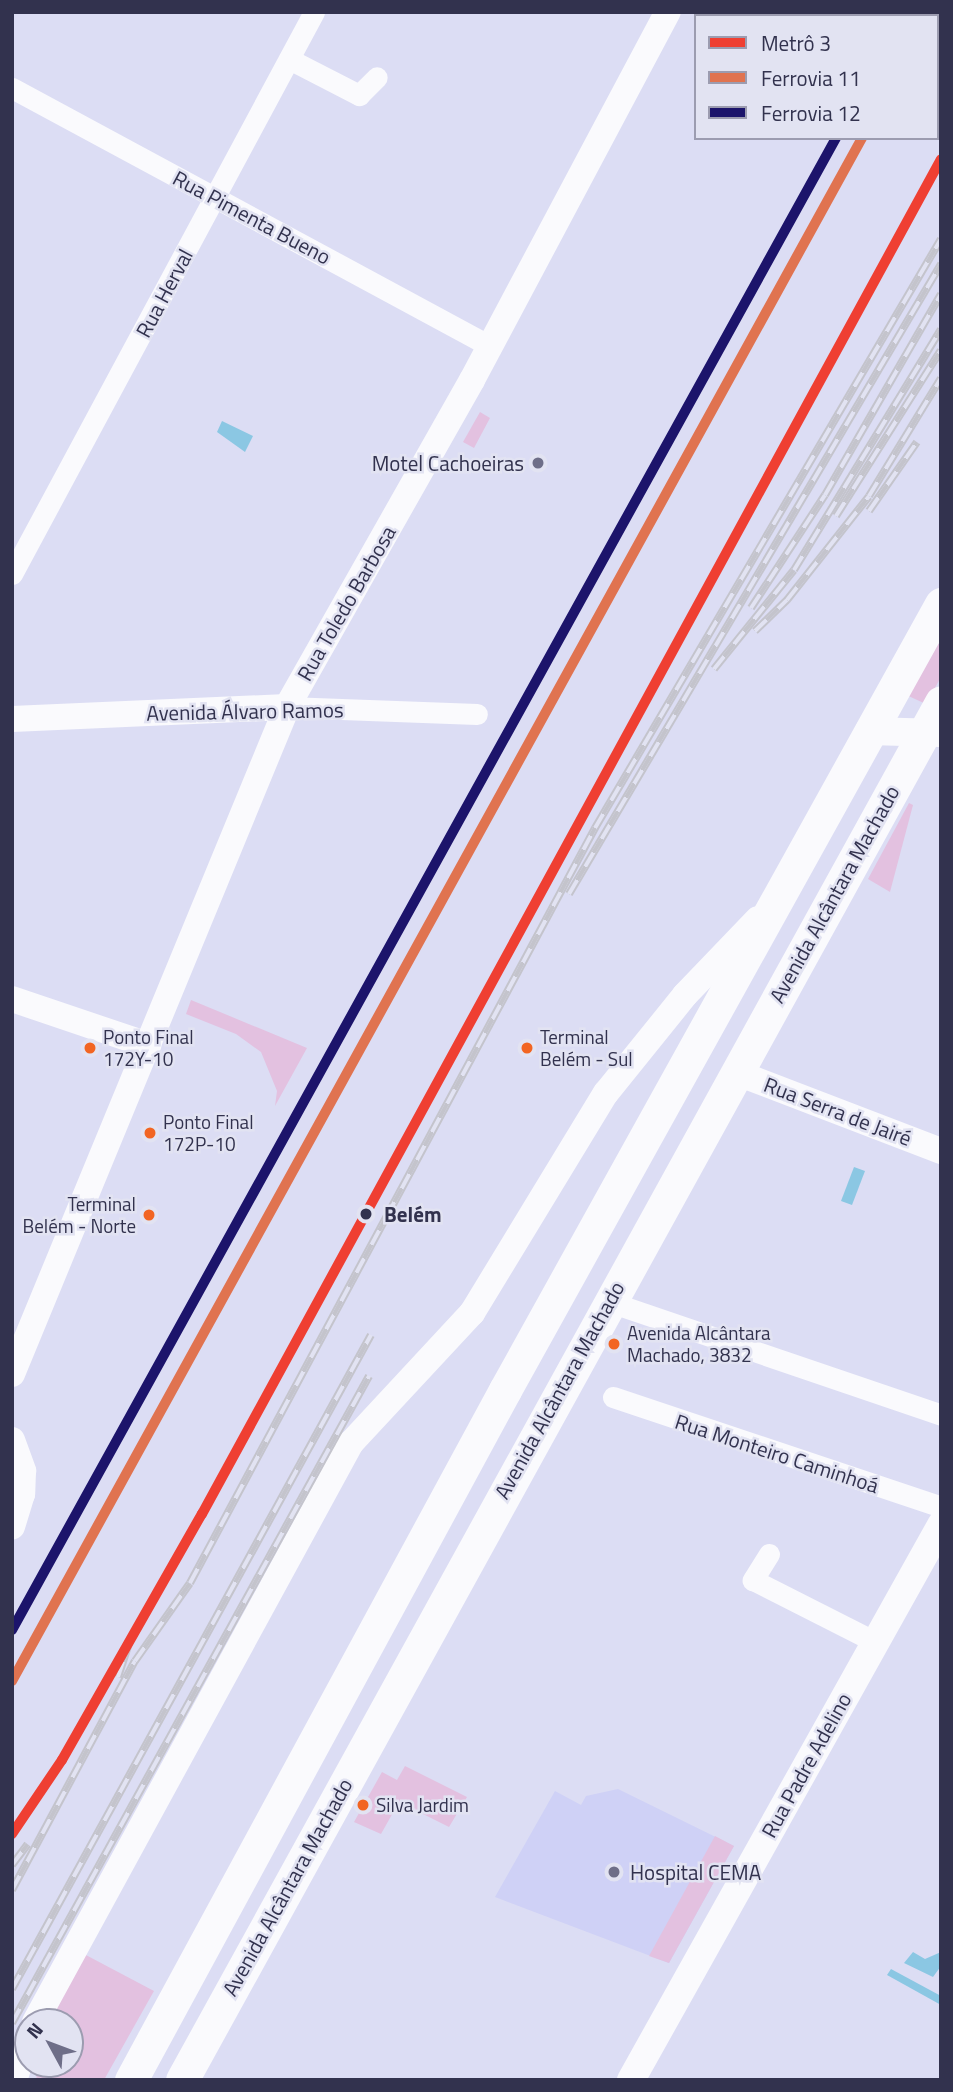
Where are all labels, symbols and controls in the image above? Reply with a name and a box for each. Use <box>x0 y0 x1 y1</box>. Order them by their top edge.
legend <box>694 14 939 140</box>
text: Metrô 3 <box>761 27 831 59</box>
text: Ferrovia 11 <box>761 62 861 94</box>
text: Ferrovia 12 <box>761 97 861 129</box>
street label: Rua Pimenta Bueno <box>169 165 335 269</box>
street label: Rua Herval <box>130 245 198 341</box>
place label: Motel Cachoeiras <box>372 450 524 476</box>
marker: Motel Cachoeiras <box>530 455 546 471</box>
street label: Rua Toledo Barbosa <box>291 521 401 685</box>
street label: Avenida Álvaro Ramos <box>146 697 344 725</box>
street label: Avenida Alcântara Machado <box>764 781 904 1007</box>
place label: Ponto Final 172Y-10 <box>103 1026 194 1070</box>
place label: Terminal Belém - Sul <box>540 1026 633 1070</box>
marker: Ponto Final 172Y-10 <box>83 1041 97 1055</box>
marker: Terminal Belém - Sul <box>520 1041 534 1055</box>
street label: Rua Serra de Jairé <box>761 1071 915 1151</box>
place label: Ponto Final 172P-10 <box>163 1111 254 1155</box>
marker: Ponto Final 172P-10 <box>143 1126 157 1140</box>
place label: Terminal Belém - Norte <box>23 1193 136 1237</box>
place label: Belém <box>384 1201 441 1227</box>
marker: Belém <box>355 1203 377 1225</box>
marker: Terminal Belém - Norte <box>142 1208 156 1222</box>
street label: Avenida Alcântara Machado <box>489 1277 629 1503</box>
place label: Avenida Alcântara Machado, 3832 <box>627 1322 771 1366</box>
marker: Avenida Alcântara Machado, 3832 <box>607 1337 621 1351</box>
street label: Rua Monteiro Caminhoá <box>672 1408 882 1498</box>
street label: Rua Padre Adelino <box>756 1688 856 1842</box>
street label: Avenida Alcântara Machado <box>217 1774 357 2000</box>
place label: Silva Jardim <box>376 1794 469 1816</box>
marker: Silva Jardim <box>356 1798 370 1812</box>
place label: Hospital CEMA <box>630 1859 761 1885</box>
marker: Hospital CEMA <box>604 1862 624 1882</box>
north arrow <box>14 2008 84 2078</box>
text: N <box>19 2016 50 2045</box>

